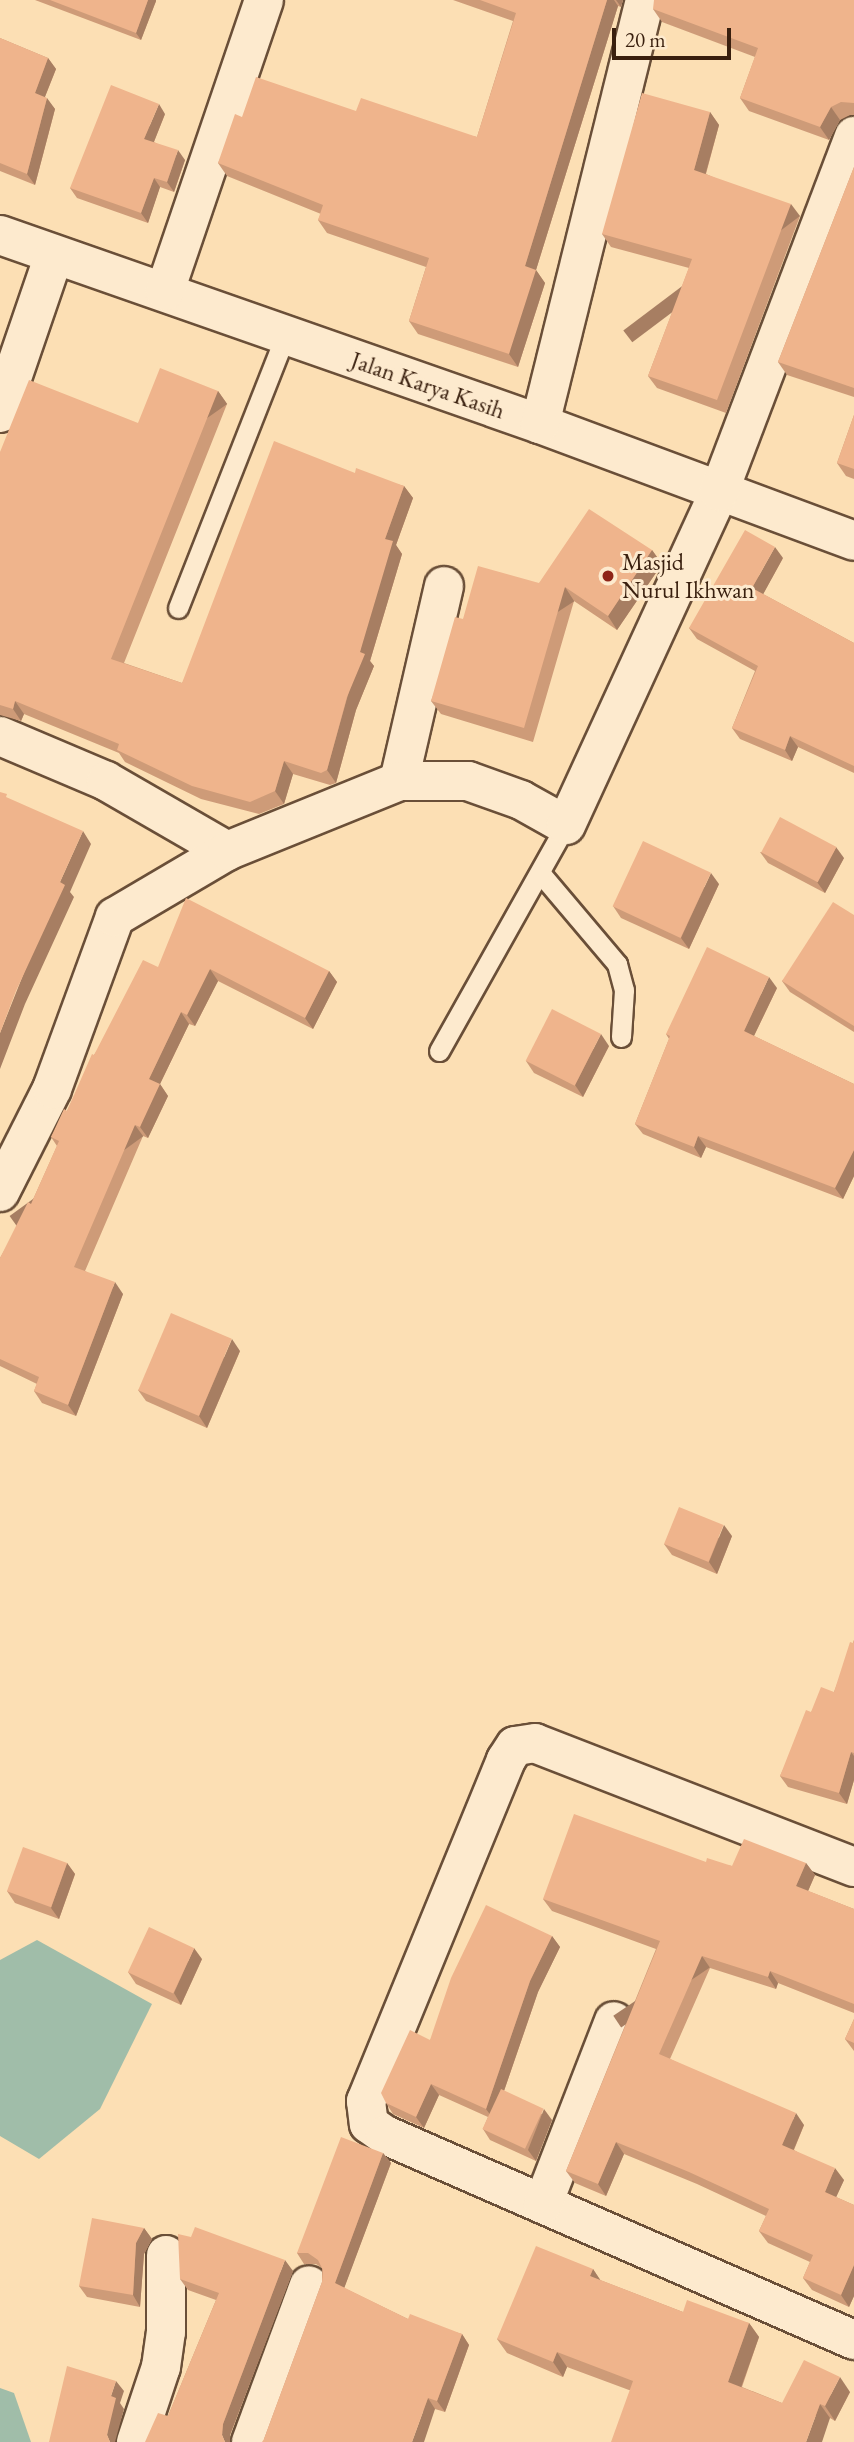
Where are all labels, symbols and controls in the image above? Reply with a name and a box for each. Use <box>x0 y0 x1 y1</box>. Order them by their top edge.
scale bar <box>616 14 735 58</box>
text: 20 m <box>625 26 666 53</box>
street label: Jalan Karya Kasih <box>347 345 509 425</box>
place label: Masjid Nurul Ikhwan <box>622 548 754 604</box>
marker: Masjid Nurul Ikhwan <box>600 568 616 584</box>

